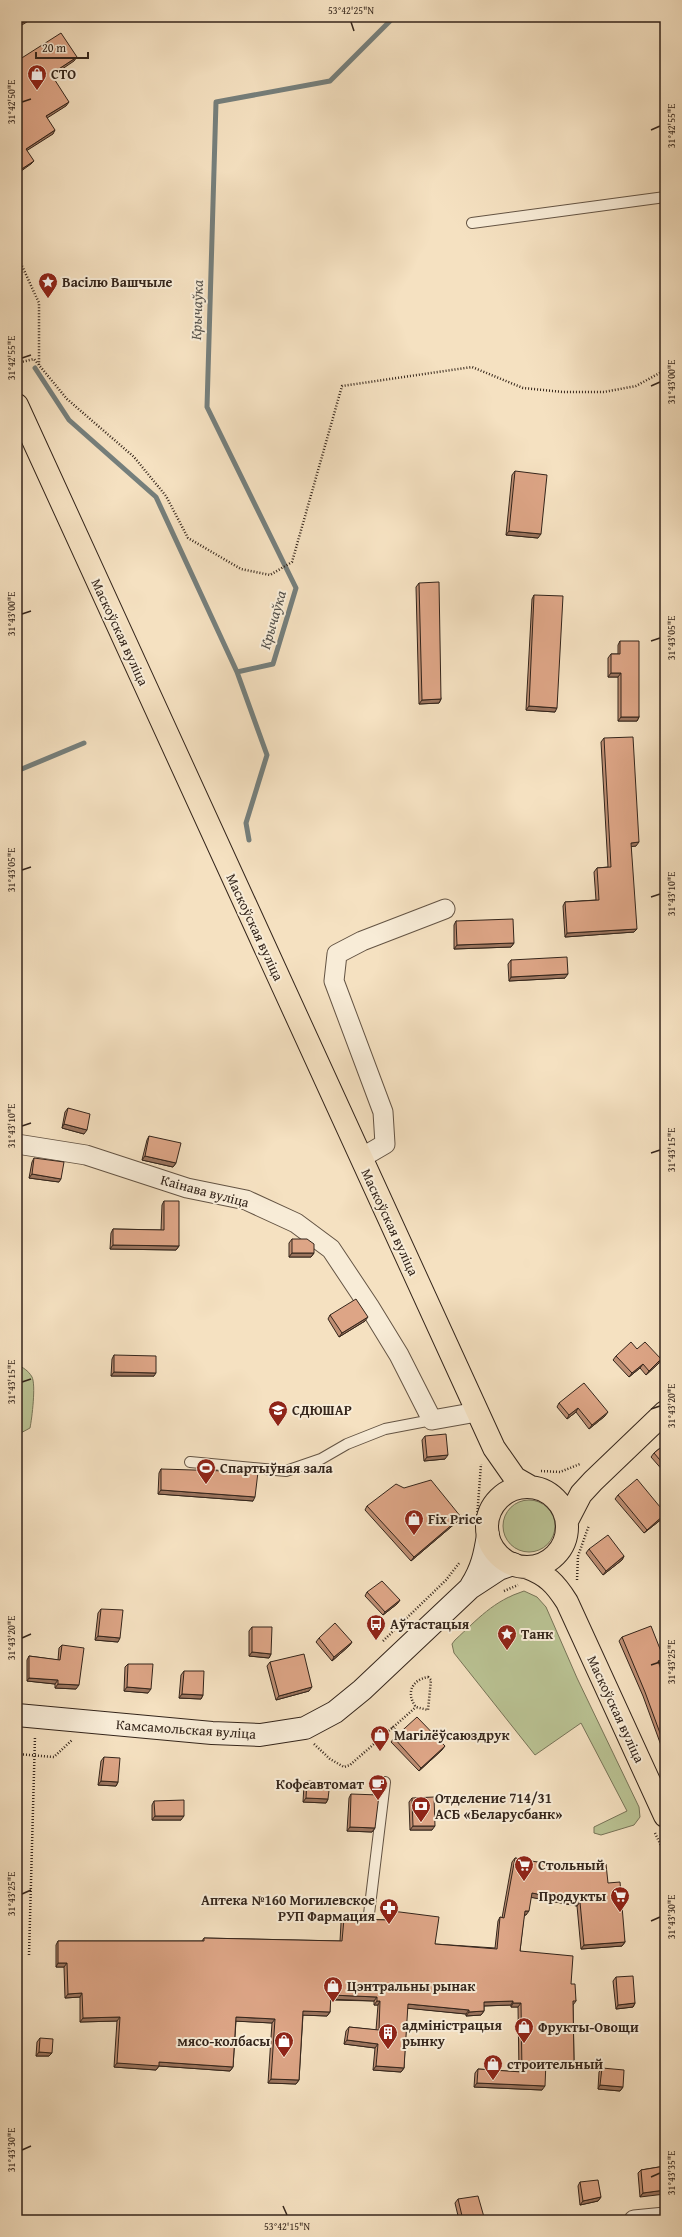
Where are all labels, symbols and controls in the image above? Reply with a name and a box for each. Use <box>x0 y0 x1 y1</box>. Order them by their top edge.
text: 53°42'25"N <box>328 3 374 18</box>
scale bar <box>36 34 88 60</box>
text: 20 m <box>42 39 66 56</box>
shop icon: СТО <box>26 63 48 91</box>
place label: СТО <box>51 64 76 84</box>
text: 31°42'50"E <box>4 80 19 124</box>
text: 31°42'55"E <box>664 104 679 148</box>
place icon: Васілю Вашчыле <box>37 271 59 299</box>
place label: Васілю Вашчыле <box>62 272 173 292</box>
water label: Крычаўка <box>185 279 208 340</box>
text: 31°42'55"E <box>4 336 19 380</box>
text: 31°43'00"E <box>664 360 679 404</box>
street label: Маскоўская вуліца <box>86 575 154 689</box>
water label: Крычаўка <box>254 588 291 652</box>
text: 31°43'00"E <box>4 592 19 636</box>
text: 31°43'05"E <box>664 616 679 660</box>
text: 31°43'05"E <box>4 848 19 892</box>
street label: Маскоўская вуліца <box>221 870 289 984</box>
text: 31°43'10"E <box>664 872 679 916</box>
text: 31°43'10"E <box>4 1104 19 1148</box>
text: 31°43'15"E <box>664 1128 679 1172</box>
street label: Маскоўская вуліца <box>356 1165 424 1279</box>
street label: Каінава вуліца <box>159 1170 252 1212</box>
text: 31°43'15"E <box>4 1360 19 1404</box>
text: 31°43'20"E <box>664 1384 679 1428</box>
school or university icon: СДЮШАР <box>267 1399 289 1427</box>
place label: СДЮШАР <box>292 1400 352 1420</box>
sports icon: Спартыўная зала <box>195 1457 217 1485</box>
place label: Спартыўная зала <box>220 1458 333 1478</box>
shop icon: Fix Price <box>403 1508 425 1536</box>
place label: Fix Price <box>428 1509 482 1529</box>
bus stop icon: Аўтастацыя <box>365 1613 387 1641</box>
place label: Аўтастацыя <box>390 1614 470 1634</box>
text: 31°43'20"E <box>4 1616 19 1660</box>
place icon: Танк <box>496 1623 518 1651</box>
place label: Танк <box>521 1624 554 1644</box>
text: 31°43'25"E <box>664 1640 679 1684</box>
street label: Маскоўская вуліца <box>582 1652 650 1766</box>
street label: Камсамольская вуліца <box>115 1714 257 1744</box>
shop icon: Магілёўсаюздрук <box>369 1724 391 1752</box>
place label: Магілёўсаюздрук <box>394 1725 510 1745</box>
cafe icon: Кофеавтомат <box>367 1773 389 1801</box>
place label: Кофеавтомат <box>276 1774 365 1794</box>
place label: Отделение 714/31 АСБ «Беларусбанк» <box>435 1788 562 1824</box>
bank icon: Отделение 714/31 АСБ «Беларусбанк» <box>410 1795 432 1823</box>
supermarket icon: Стольный <box>513 1854 535 1882</box>
place label: Стольный <box>538 1855 605 1875</box>
text: 31°43'25"E <box>4 1872 19 1916</box>
supermarket icon: Продукты <box>609 1885 631 1913</box>
place label: Продукты <box>539 1886 606 1906</box>
place label: Аптека №160 Могилевское РУП Фармация <box>201 1890 375 1926</box>
text: 31°43'30"E <box>664 1895 679 1939</box>
pharmacy icon: Аптека №160 Могилевское РУП Фармация <box>378 1897 400 1925</box>
shop icon: Цэнтральны рынак <box>322 1975 344 2003</box>
place label: Цэнтральны рынак <box>347 1976 476 1996</box>
place label: адміністрацыя рынку <box>402 2015 502 2051</box>
shop icon: Фрукты-Овощи <box>513 2016 535 2044</box>
place label: Фрукты-Овощи <box>538 2017 639 2037</box>
building icon: адміністрацыя рынку <box>377 2022 399 2050</box>
shop icon: мясо-колбасы <box>273 2030 295 2058</box>
place label: мясо-колбасы <box>177 2031 270 2051</box>
shop icon: строительный <box>482 2053 504 2081</box>
place label: строительный <box>507 2054 603 2074</box>
text: 31°43'30"E <box>4 2128 19 2172</box>
text: 31°43'35"E <box>664 2151 679 2195</box>
text: 53°42'15"N <box>264 2219 310 2234</box>

